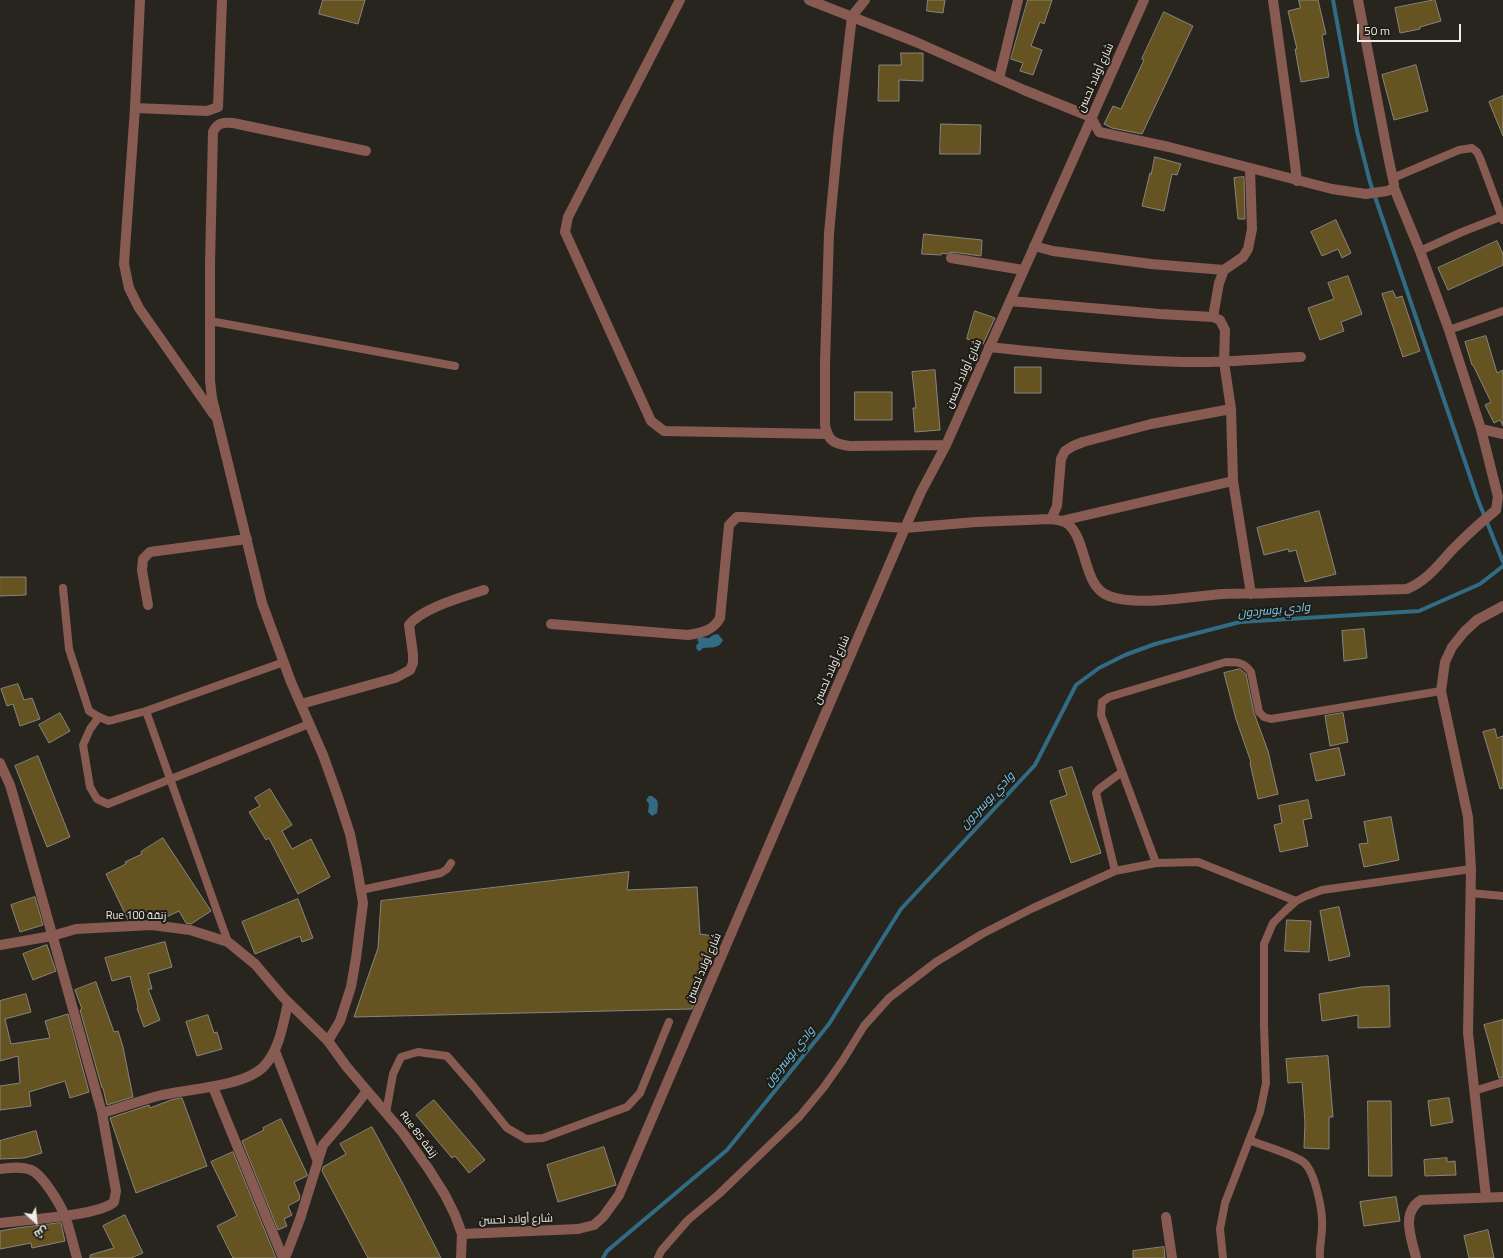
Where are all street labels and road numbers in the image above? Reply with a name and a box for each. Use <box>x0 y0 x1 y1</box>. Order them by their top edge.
street label: شارع أولاد لحسن <box>1075 41 1117 115</box>
street label: شارع أولاد لحسن <box>943 337 985 411</box>
street label: شارع أولاد لحسن <box>811 633 853 707</box>
street label: Rue 100 زنقة <box>106 909 166 923</box>
street label: شارع أولاد لحسن <box>683 931 725 1005</box>
street label: Rue 85 زنقة <box>396 1109 440 1161</box>
street label: شارع أولاد لحسن <box>479 1212 553 1228</box>

